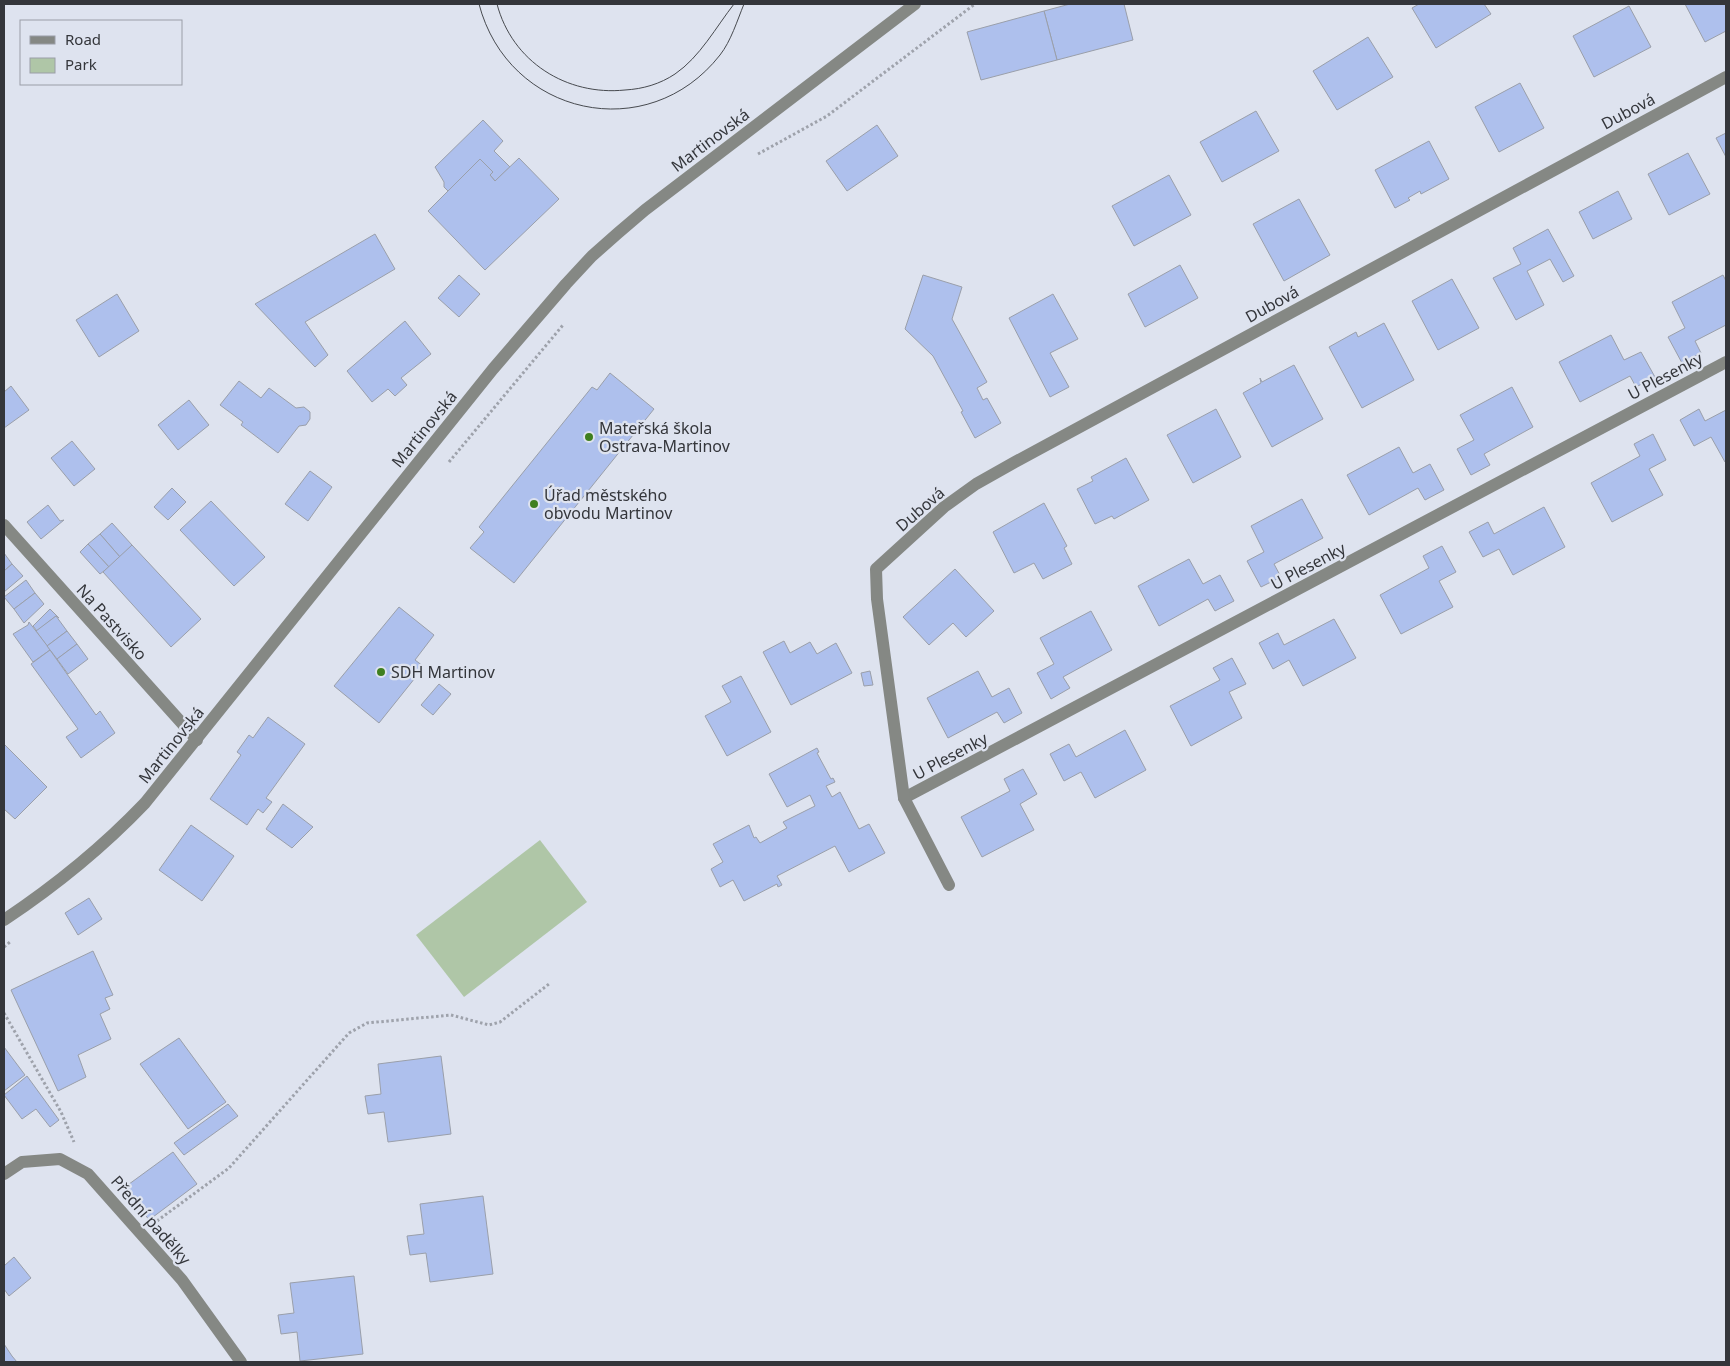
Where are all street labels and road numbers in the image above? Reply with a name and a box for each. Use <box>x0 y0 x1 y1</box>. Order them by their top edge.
street label: Dubová <box>1597 88 1659 134</box>
street label: Martinovská <box>666 103 754 177</box>
street label: Dubová <box>1241 280 1303 328</box>
street label: U Plesenky <box>1624 347 1707 405</box>
street label: Martinovská <box>386 386 462 472</box>
street label: Dubová <box>891 482 949 536</box>
street label: U Plesenky <box>1267 537 1350 595</box>
street label: Na Pastvisko <box>72 579 152 665</box>
street label: Martinovská <box>133 702 209 788</box>
street label: U Plesenky <box>909 727 992 785</box>
street label: Přední padělky <box>106 1171 196 1270</box>

